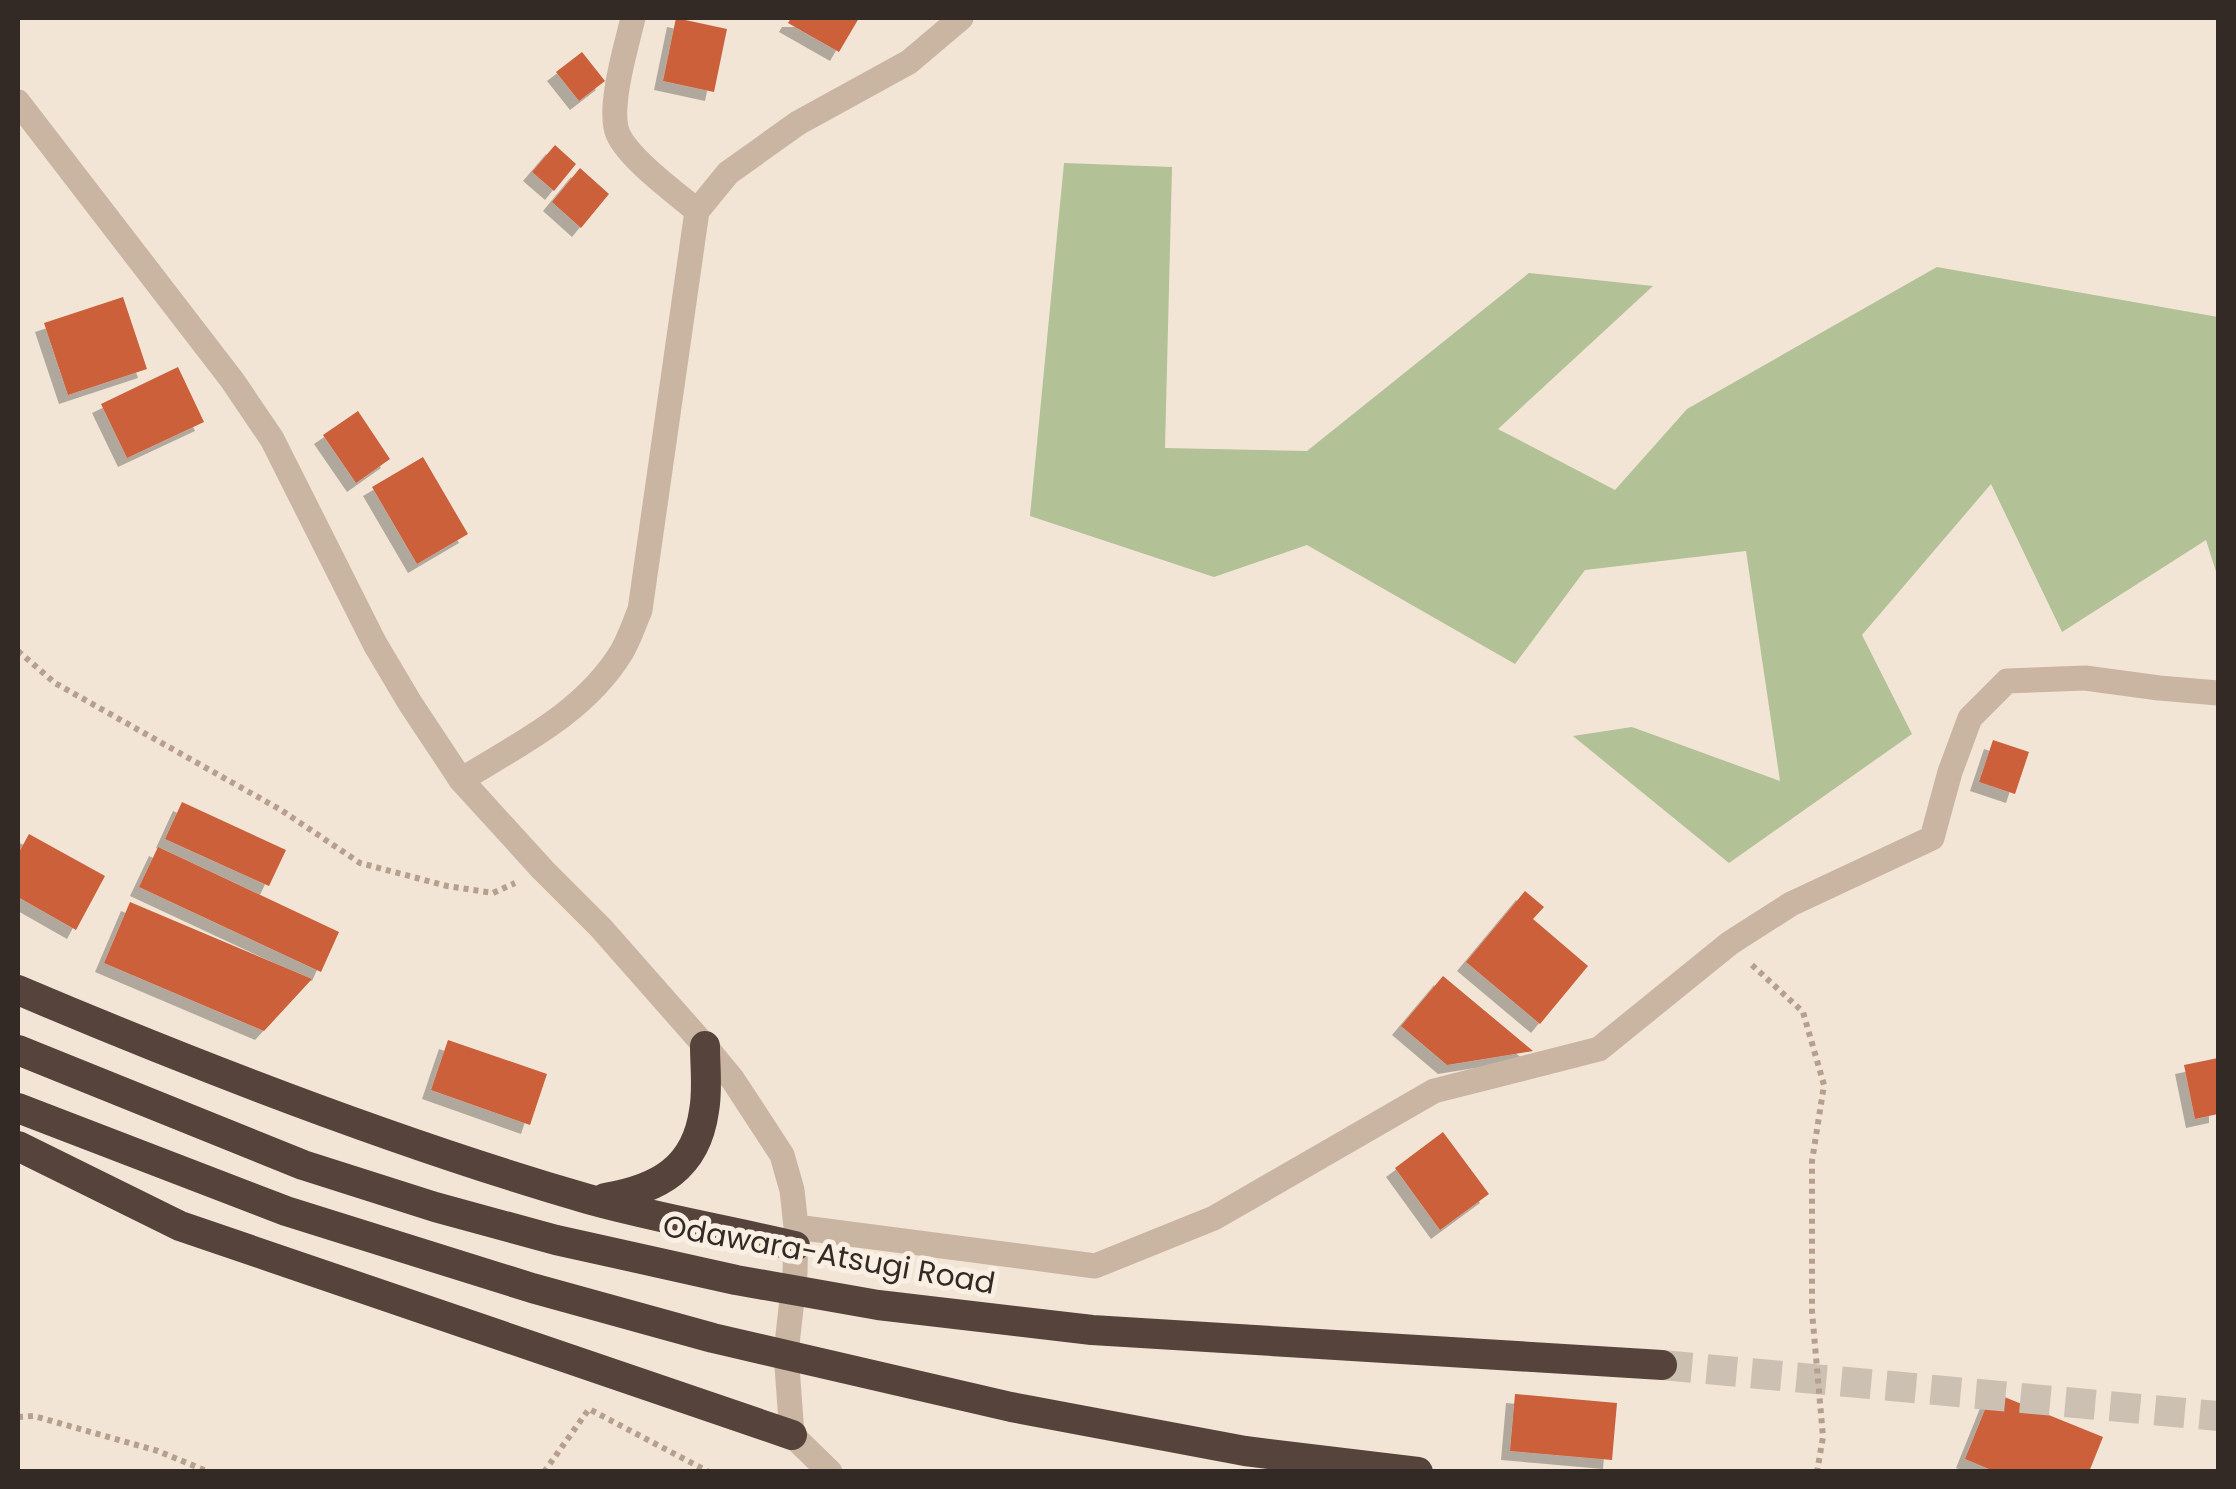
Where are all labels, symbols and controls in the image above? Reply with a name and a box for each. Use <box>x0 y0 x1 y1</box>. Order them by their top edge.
street label: Odawara-Atsugi Road <box>660 1204 999 1305</box>

